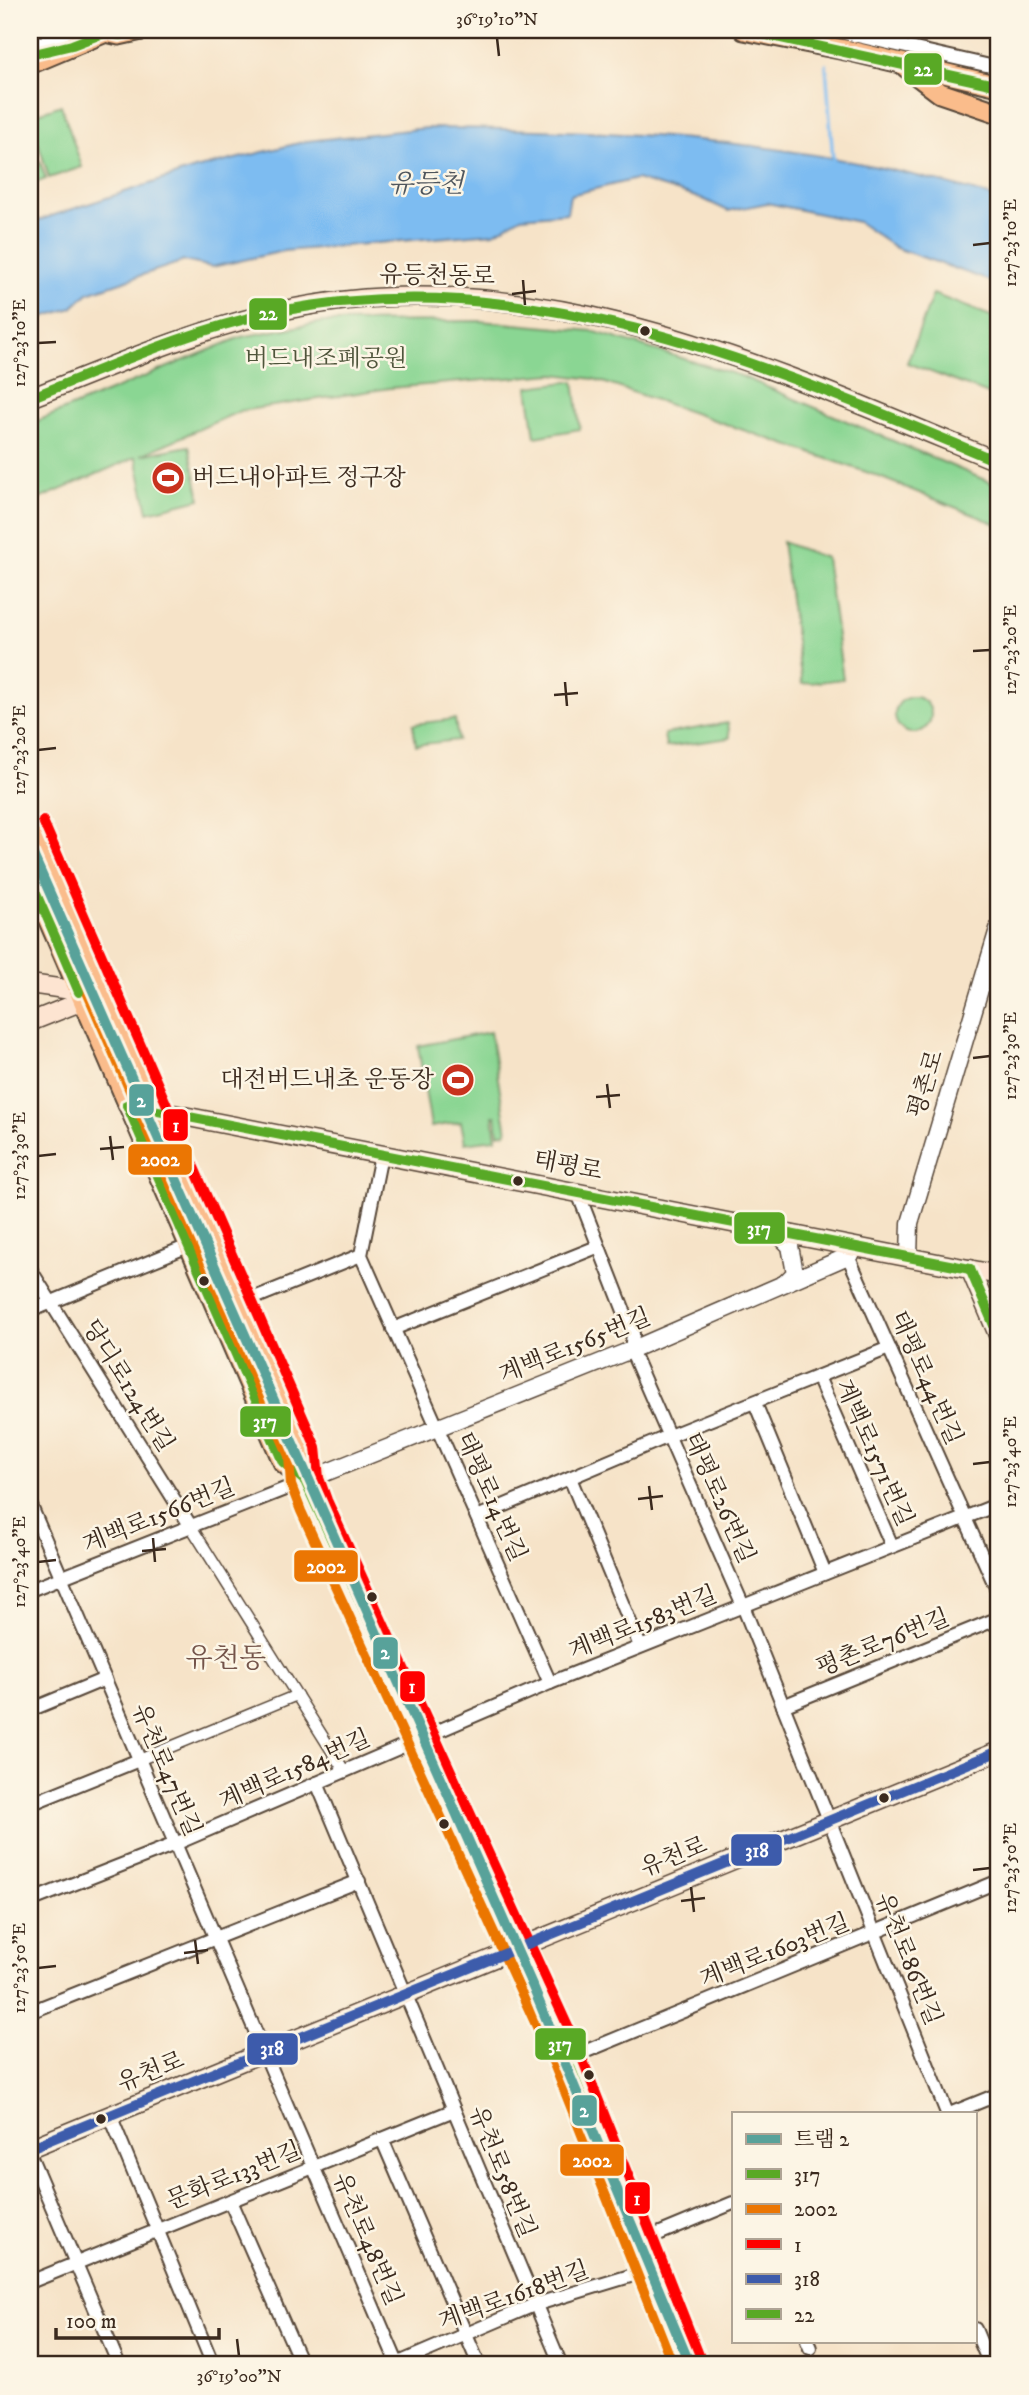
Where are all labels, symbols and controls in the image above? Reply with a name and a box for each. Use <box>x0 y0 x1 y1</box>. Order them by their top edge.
text: 36°19'10"N <box>456 9 538 31</box>
line badge: 22 <box>903 52 943 86</box>
text: 22 <box>914 59 933 82</box>
water label: 유등천 <box>388 168 466 201</box>
text: 127°23'10"E <box>1000 199 1022 287</box>
street label: 유등천동로 <box>379 260 495 292</box>
line badge: 22 <box>248 297 288 331</box>
text: 127°23'10"E <box>9 299 31 387</box>
text: 22 <box>259 303 278 326</box>
unlabelled marker <box>638 324 652 338</box>
park label: 버드내조폐공원 <box>245 344 407 374</box>
sports icon: 버드내아파트 정구장 <box>149 459 187 497</box>
place label: 버드내아파트 정구장 <box>192 463 407 493</box>
text: 127°23'20"E <box>1000 604 1022 695</box>
text: 127°23'20"E <box>9 704 31 795</box>
text: 127°23'30"E <box>1000 1011 1022 1100</box>
street label: 평촌로 <box>901 1046 951 1122</box>
sports icon: 대전버드내초 운동장 <box>439 1061 477 1099</box>
place label: 대전버드내초 운동장 <box>220 1065 435 1095</box>
line badge: 2 <box>128 1083 155 1117</box>
text: 2 <box>136 1090 146 1113</box>
line badge: 1 <box>162 1108 189 1142</box>
text: 127°23'30"E <box>9 1111 31 1200</box>
text: 1 <box>173 1115 180 1138</box>
line badge: 2002 <box>127 1143 193 1176</box>
street label: 태평로 <box>531 1145 605 1187</box>
text: 2002 <box>140 1149 180 1172</box>
unlabelled marker <box>511 1174 525 1188</box>
line badge: 317 <box>733 1211 786 1245</box>
text: 317 <box>747 1218 771 1241</box>
unlabelled marker <box>197 1274 211 1288</box>
street label: 계백로1565번길 <box>495 1302 655 1390</box>
street label: 태평로44번길 <box>883 1306 969 1450</box>
street label: 당디로124번길 <box>75 1314 181 1458</box>
street label: 계백로1571번길 <box>828 1375 920 1531</box>
line badge: 317 <box>239 1405 292 1438</box>
text: 317 <box>253 1411 277 1434</box>
text: 127°23'40"E <box>1000 1416 1022 1508</box>
street label: 태평로14번길 <box>449 1428 533 1566</box>
street label: 태평로26번길 <box>677 1428 761 1568</box>
street label: 계백로1566번길 <box>79 1472 239 1560</box>
text: 127°23'40"E <box>9 1516 31 1608</box>
line badge: 2002 <box>293 1549 359 1583</box>
text: 2002 <box>306 1556 346 1579</box>
street label: 계백로1583번길 <box>564 1580 722 1666</box>
unlabelled marker <box>365 1590 379 1604</box>
street label: 평촌로76번길 <box>812 1603 954 1683</box>
line badge: 2 <box>372 1636 399 1670</box>
district label: 유천동 <box>185 1641 267 1676</box>
text: 2 <box>380 1642 390 1665</box>
line badge: 1 <box>399 1670 426 1703</box>
text: 1 <box>409 1676 416 1699</box>
street label: 유천로47번길 <box>125 1699 207 1841</box>
street label: 계백로1584번길 <box>215 1723 375 1817</box>
unlabelled marker <box>877 1791 891 1805</box>
unlabelled marker <box>437 1817 451 1831</box>
text: 127°23'50"E <box>1000 1822 1022 1913</box>
street label: 유천로 <box>636 1830 712 1884</box>
line badge: 318 <box>730 1833 783 1867</box>
text: 318 <box>745 1840 769 1863</box>
street label: 유천로86번길 <box>868 1888 948 2030</box>
street label: 계백로1603번길 <box>696 1907 854 1995</box>
text: 127°23'50"E <box>9 1922 31 2013</box>
line badge: 317 <box>534 2027 587 2061</box>
line badge: 318 <box>246 2032 299 2066</box>
text: 317 <box>548 2034 572 2057</box>
text: 318 <box>260 2038 284 2061</box>
street label: 유천로 <box>113 2045 189 2099</box>
unlabelled marker <box>582 2068 596 2082</box>
line badge: 2 <box>571 2094 598 2127</box>
text: 2 <box>579 2100 589 2123</box>
street label: 유천로58번길 <box>462 2102 542 2242</box>
unlabelled marker <box>94 2112 108 2126</box>
legend <box>732 2112 976 2342</box>
text: 트램 2 <box>794 2127 850 2153</box>
street label: 문화로133번길 <box>162 2135 306 2217</box>
line badge: 2002 <box>559 2143 625 2177</box>
text: 2002 <box>572 2150 612 2173</box>
text: 317 <box>794 2163 821 2189</box>
street label: 유천로48번길 <box>325 2168 409 2310</box>
line badge: 1 <box>624 2181 651 2215</box>
text: 1 <box>634 2188 641 2211</box>
text: 2002 <box>794 2197 838 2223</box>
text: 1 <box>794 2233 802 2259</box>
street label: 계백로1618번길 <box>435 2255 593 2337</box>
text: 318 <box>794 2267 820 2293</box>
scale bar <box>56 2297 219 2341</box>
text: 22 <box>794 2303 815 2329</box>
text: 100 m <box>66 2309 117 2335</box>
text: 36°19'00"N <box>196 2366 282 2388</box>

